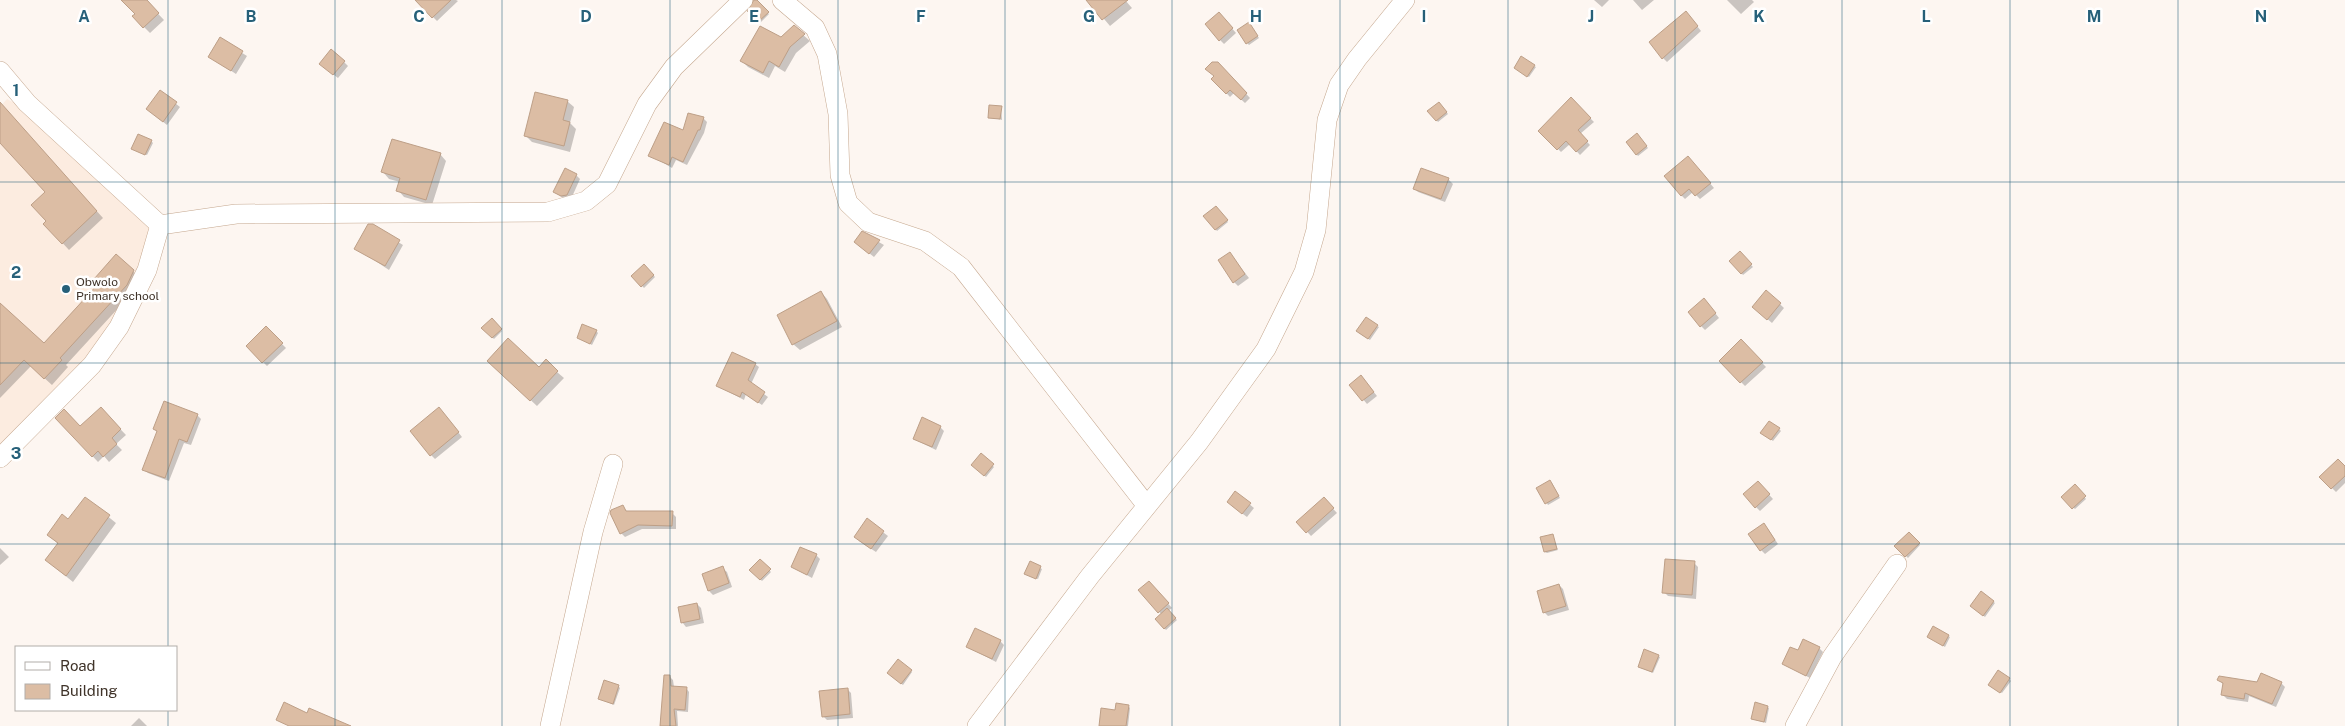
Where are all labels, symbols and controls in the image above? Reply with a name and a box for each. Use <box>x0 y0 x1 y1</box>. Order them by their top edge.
text: A <box>78 7 90 26</box>
text: B <box>246 7 257 26</box>
text: C <box>413 7 425 26</box>
text: D <box>580 7 592 26</box>
text: E <box>749 7 759 26</box>
text: F <box>916 7 926 26</box>
text: G <box>1083 7 1095 26</box>
text: H <box>1250 7 1262 26</box>
text: I <box>1422 7 1426 26</box>
text: J <box>1588 7 1594 26</box>
text: K <box>1753 7 1765 26</box>
text: L <box>1921 7 1931 26</box>
text: M <box>2087 7 2101 26</box>
text: N <box>2255 7 2267 26</box>
text: 1 <box>13 81 19 100</box>
text: 2 <box>11 263 21 282</box>
place label: Obwolo Primary school <box>76 275 160 303</box>
marker: Obwolo Primary school <box>60 283 72 295</box>
text: 3 <box>11 444 21 463</box>
legend <box>15 646 178 711</box>
text: Road <box>60 657 96 674</box>
text: Building <box>60 682 118 699</box>

